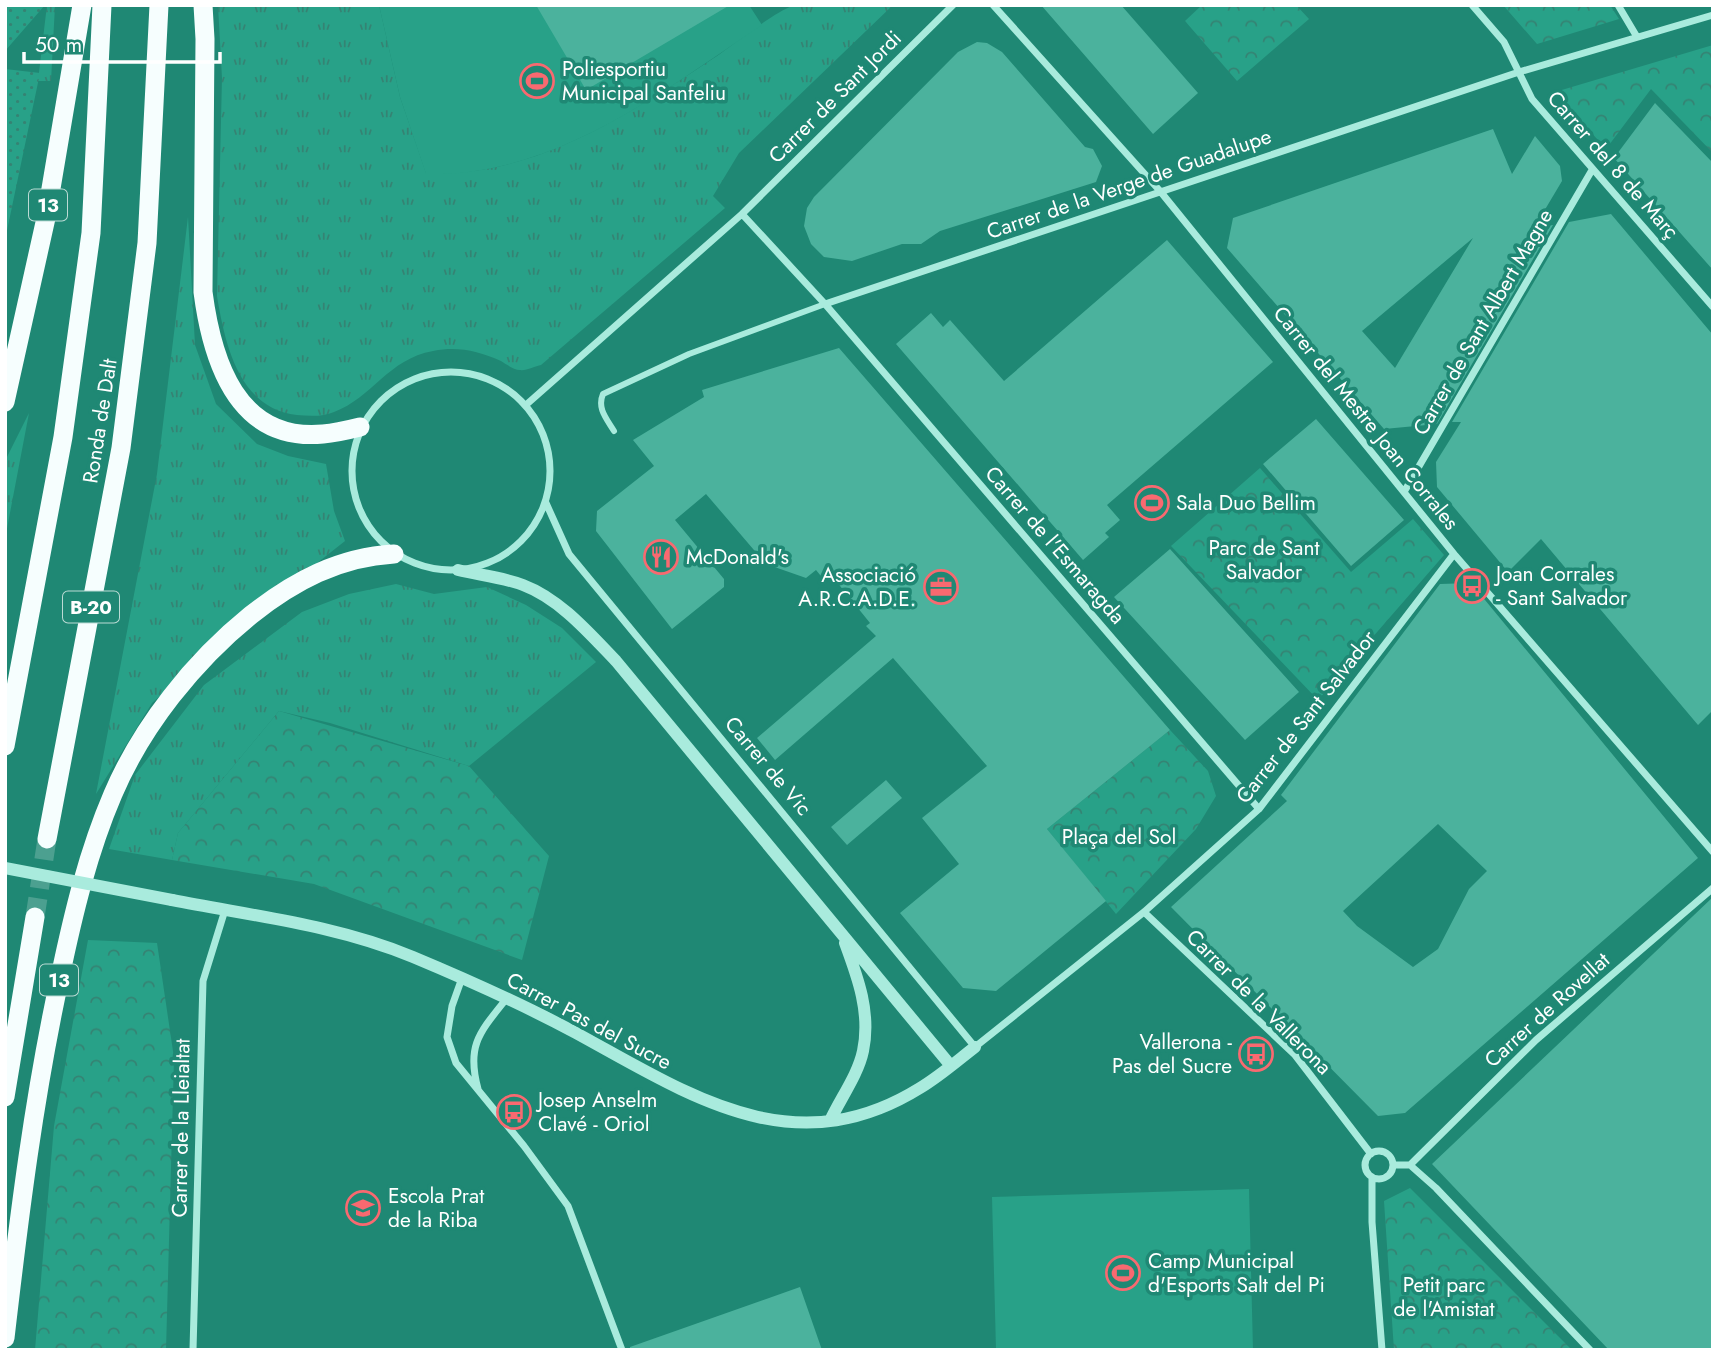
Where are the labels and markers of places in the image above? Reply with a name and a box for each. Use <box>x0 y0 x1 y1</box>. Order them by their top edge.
place label: Poliesportiu Municipal Sanfeliu <box>562 54 726 108</box>
sports icon: Poliesportiu Municipal Sanfeliu <box>518 62 556 100</box>
sports icon: Sala Duo Bellim <box>1133 484 1171 522</box>
place label: Sala Duo Bellim <box>1176 488 1316 518</box>
restaurant icon: McDonald's <box>642 538 680 576</box>
place label: McDonald's <box>686 542 789 572</box>
place label: Joan Corrales - Sant Salvador <box>1493 559 1628 613</box>
place label: Associació A.R.C.A.D.E. <box>798 560 916 614</box>
bus stop icon: Joan Corrales - Sant Salvador <box>1453 567 1491 605</box>
office icon: Associació A.R.C.A.D.E. <box>922 568 960 606</box>
place label: Vallerona - Pas del Sucre <box>1112 1027 1233 1081</box>
bus stop icon: Vallerona - Pas del Sucre <box>1237 1035 1275 1073</box>
place label: Josep Anselm Clavé - Oriol <box>535 1085 657 1139</box>
bus stop icon: Josep Anselm Clavé - Oriol <box>495 1093 533 1131</box>
place label: Escola Prat de la Riba <box>388 1181 484 1235</box>
school or university icon: Escola Prat de la Riba <box>344 1189 382 1227</box>
place label: Camp Municipal d'Esports Salt del Pi <box>1148 1246 1325 1300</box>
sports icon: Camp Municipal d'Esports Salt del Pi <box>1104 1254 1142 1292</box>

